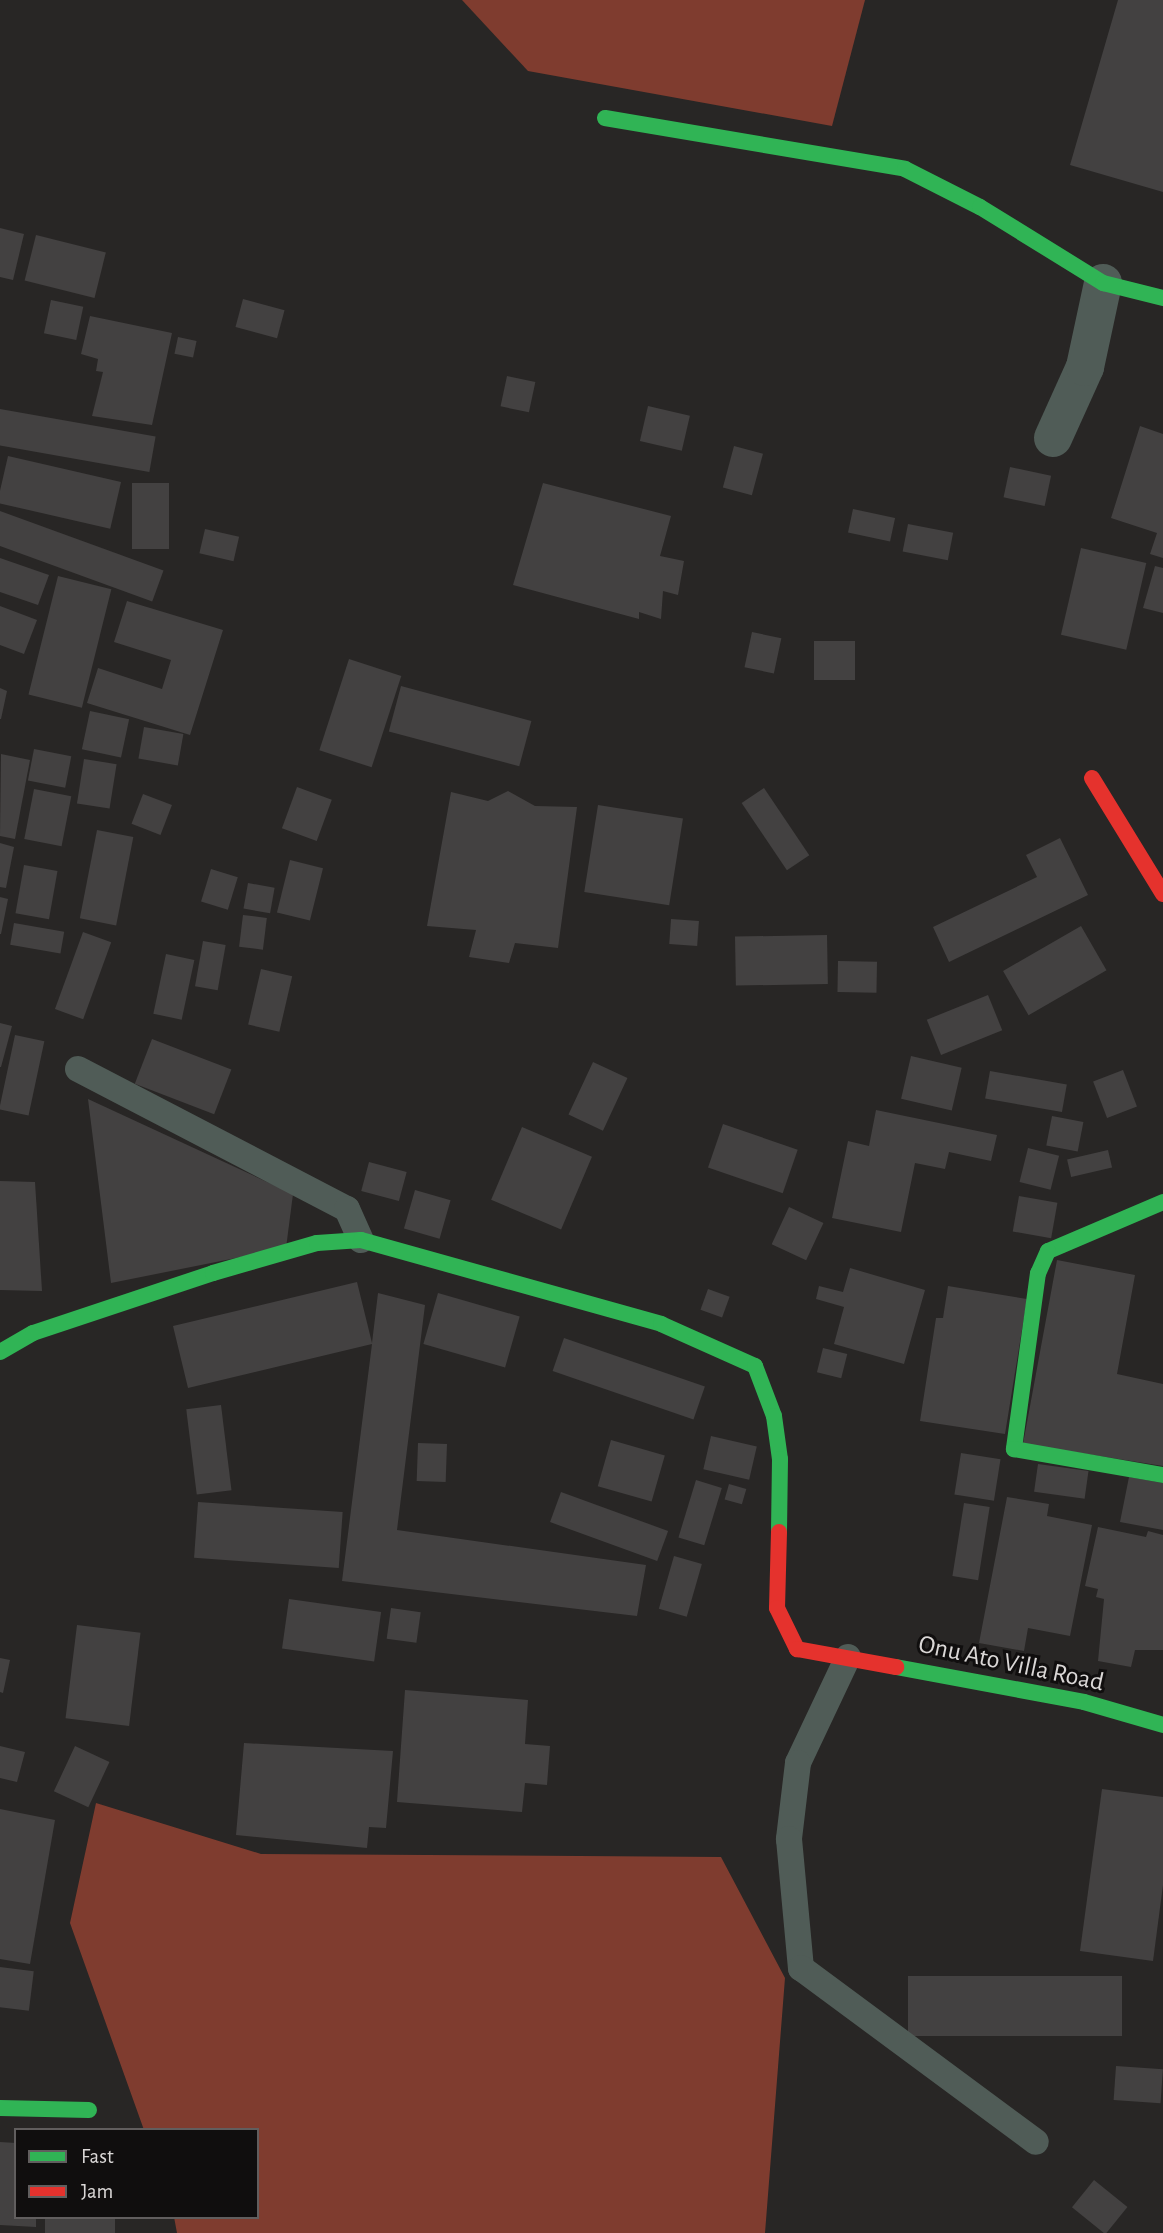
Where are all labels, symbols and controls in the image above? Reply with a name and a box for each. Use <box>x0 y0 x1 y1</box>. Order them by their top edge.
street label: Onu Ato Villa Road <box>915 1629 1107 1699</box>
legend <box>14 2128 259 2219</box>
text: Fast <box>81 2146 114 2167</box>
text: Jam <box>81 2181 113 2202</box>

